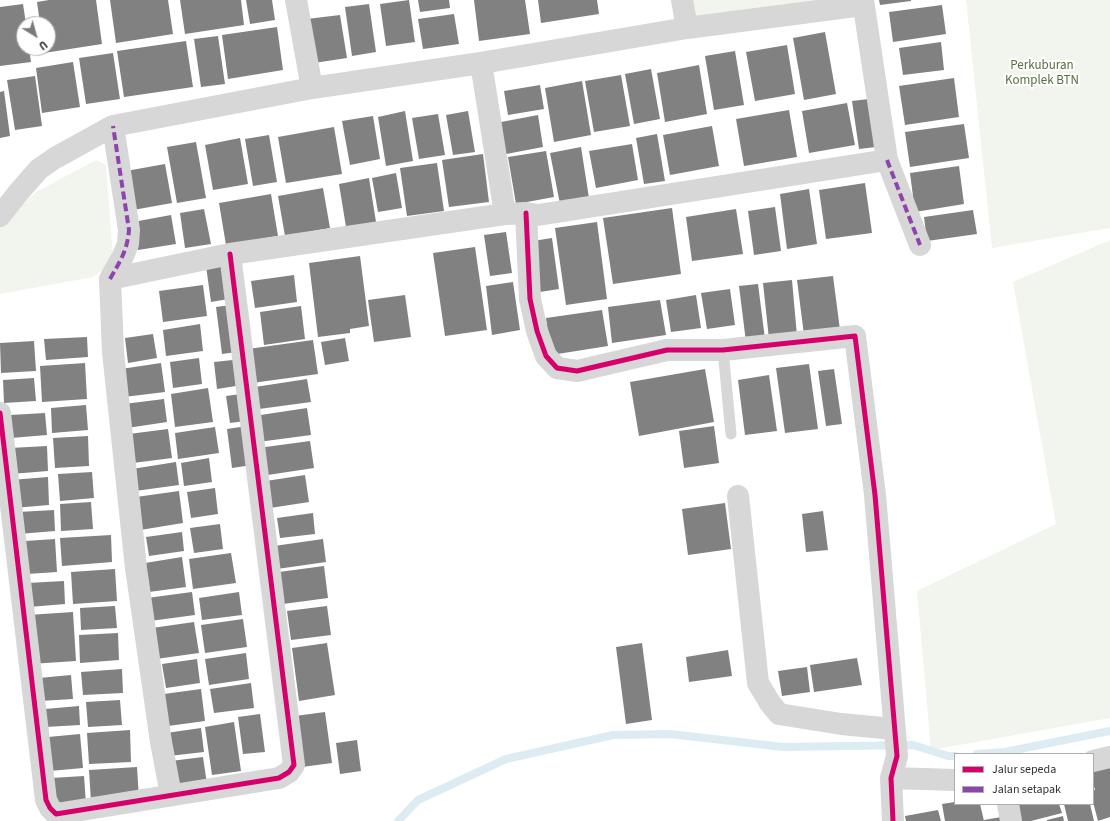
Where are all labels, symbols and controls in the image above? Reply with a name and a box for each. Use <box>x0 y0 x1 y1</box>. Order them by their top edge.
north arrow <box>16 16 56 56</box>
text: U <box>35 37 50 53</box>
park label: Perkuburan Komplek BTN <box>1005 58 1079 89</box>
legend <box>954 753 1094 805</box>
text: Jalur sepeda <box>992 761 1056 778</box>
text: Jalan setapak <box>992 781 1061 798</box>

